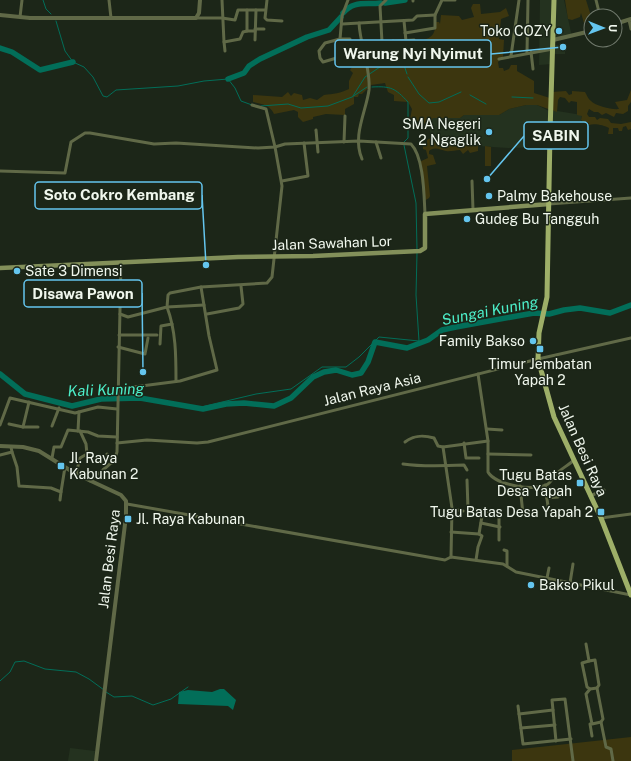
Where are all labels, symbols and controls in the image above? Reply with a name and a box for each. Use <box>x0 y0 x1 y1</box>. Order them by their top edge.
north arrow <box>583 8 623 48</box>
place label: Toko COZY <box>480 23 551 39</box>
text: U <box>607 24 619 32</box>
marker: Toko COZY <box>554 26 564 36</box>
callout: Warung Nyi Nyimut <box>335 40 491 67</box>
text: Warung Nyi Nyimut <box>343 45 483 62</box>
place label: SMA Negeri 2 Ngaglik <box>402 116 481 148</box>
callout: SABIN <box>524 122 588 149</box>
marker: SMA Negeri 2 Ngaglik <box>484 127 494 137</box>
text: SABIN <box>532 127 580 144</box>
callout: Soto Cokro Kembang <box>35 182 202 209</box>
text: Soto Cokro Kembang <box>43 186 195 203</box>
place label: Palmy Bakehouse <box>497 188 612 204</box>
marker: Palmy Bakehouse <box>484 191 494 201</box>
place label: Gudeg Bu Tangguh <box>475 211 599 227</box>
marker: Gudeg Bu Tangguh <box>462 214 472 224</box>
street label: Jalan Sawahan Lor <box>272 233 392 253</box>
place label: Sate 3 Dimensi <box>25 263 122 279</box>
marker: Sate 3 Dimensi <box>12 266 22 276</box>
callout: Disawa Pawon <box>24 280 142 307</box>
text: Disawa Pawon <box>32 285 134 302</box>
water label: Sungai Kuning <box>440 293 540 328</box>
place label: Family Bakso <box>439 333 525 349</box>
marker: Family Bakso <box>528 336 538 346</box>
marker: Timur Jembatan Yapah 2 <box>535 344 545 354</box>
place label: Timur Jembatan Yapah 2 <box>488 356 592 388</box>
street label: Jalan Raya Asia <box>322 369 422 409</box>
water label: Kali Kuning <box>67 380 145 399</box>
street label: Jalan Besi Raya <box>555 401 611 499</box>
place label: Jl. Raya Kabunan 2 <box>69 450 138 482</box>
marker: Jl. Raya Kabunan 2 <box>56 461 66 471</box>
place label: Tugu Batas Desa Yapah <box>497 467 572 499</box>
marker: Tugu Batas Desa Yapah <box>575 478 585 488</box>
place label: Tugu Batas Desa Yapah 2 <box>430 504 593 520</box>
marker: Tugu Batas Desa Yapah 2 <box>596 507 606 517</box>
street label: Jalan Besi Raya <box>95 509 123 609</box>
place label: Jl. Raya Kabunan <box>136 511 245 527</box>
marker: Jl. Raya Kabunan <box>123 514 133 524</box>
place label: Bakso Pikul <box>539 577 615 593</box>
marker: Bakso Pikul <box>526 580 536 590</box>

